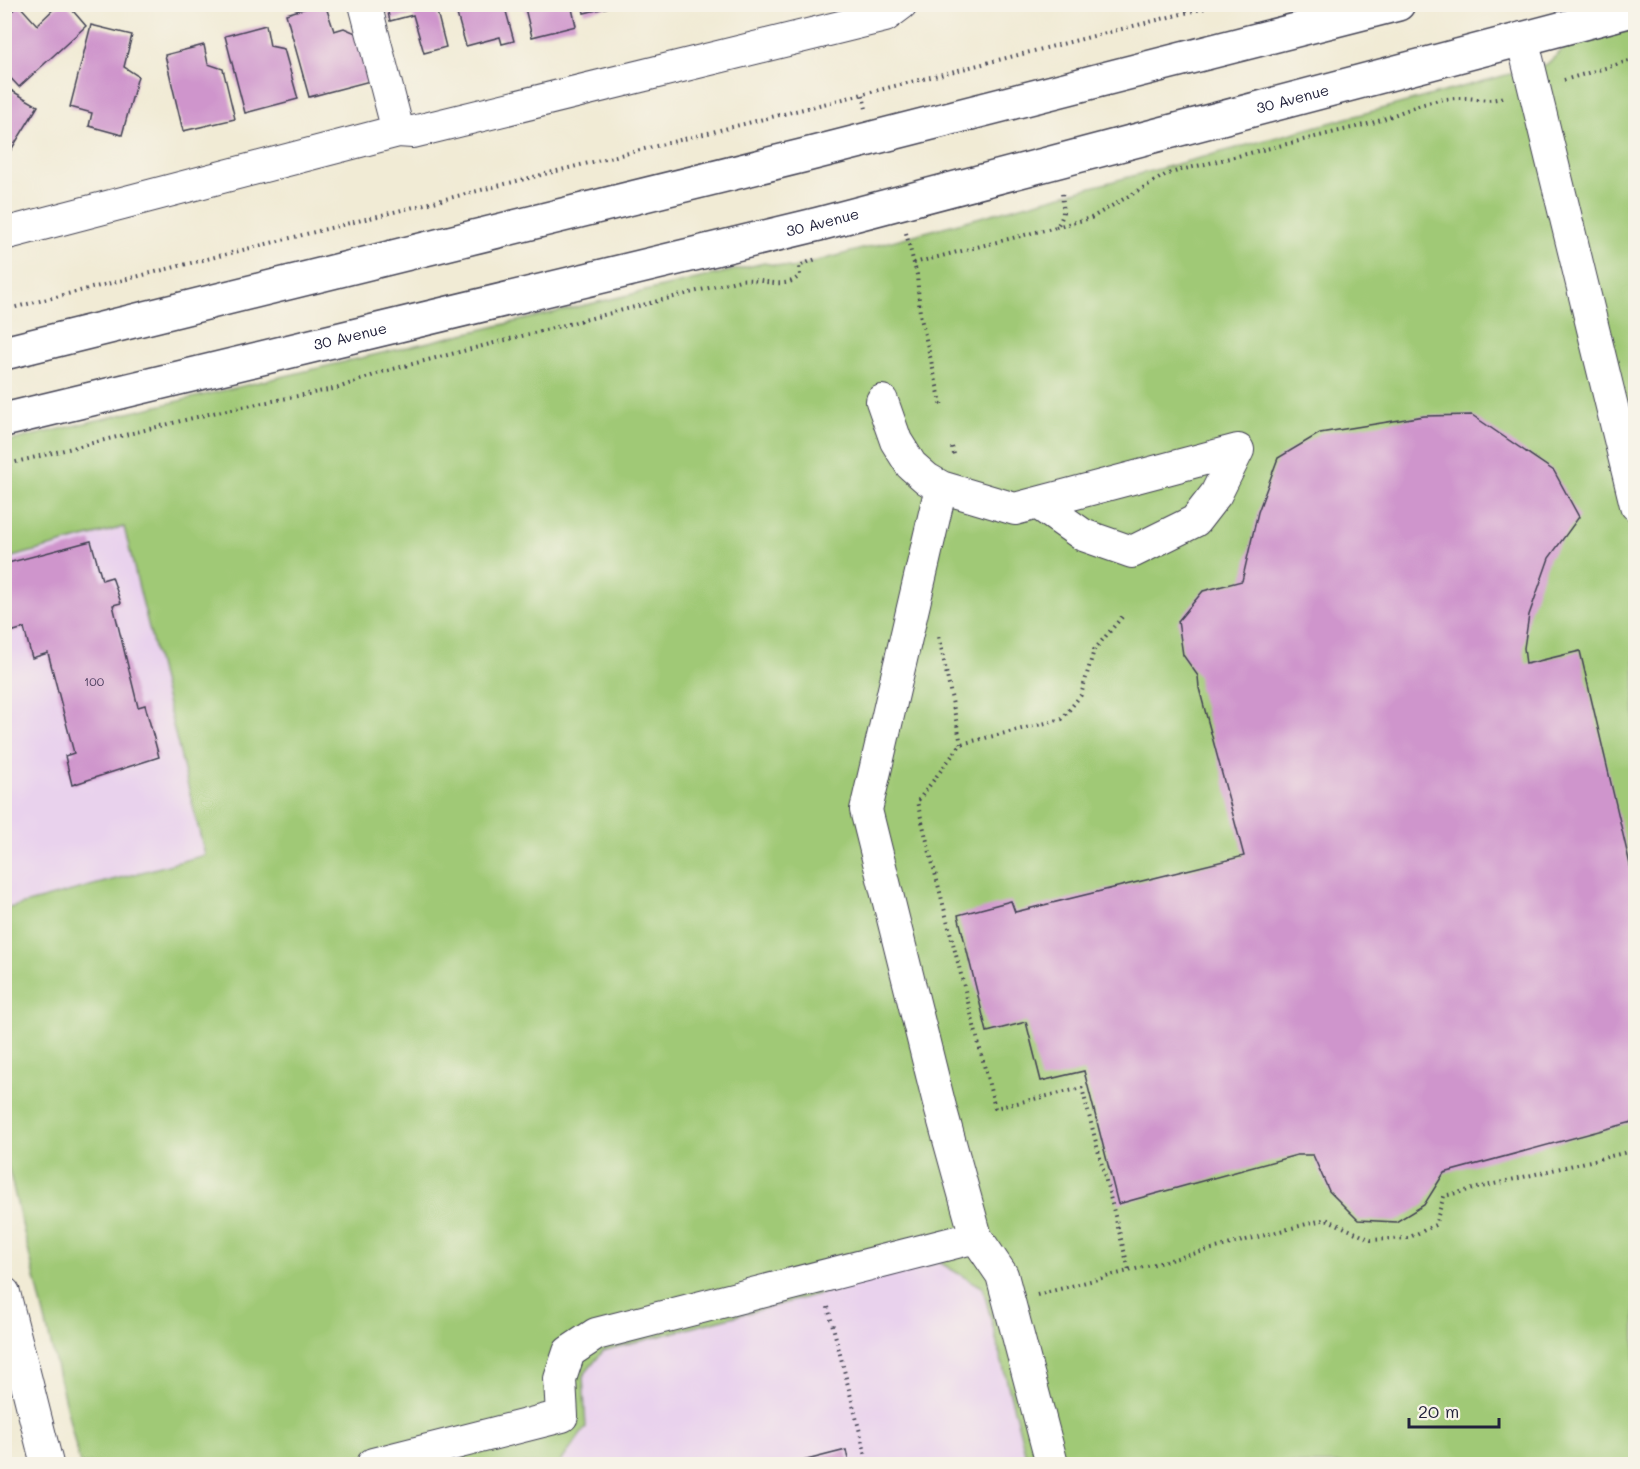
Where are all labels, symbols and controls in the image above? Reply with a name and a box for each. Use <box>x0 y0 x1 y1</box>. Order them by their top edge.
street label: 30 Avenue <box>1254 79 1331 118</box>
street label: 30 Avenue <box>784 203 861 241</box>
street label: 30 Avenue <box>311 317 389 354</box>
house number: 100 <box>84 673 105 689</box>
scale bar <box>1409 1391 1499 1429</box>
text: 20 m <box>1418 1399 1459 1423</box>

